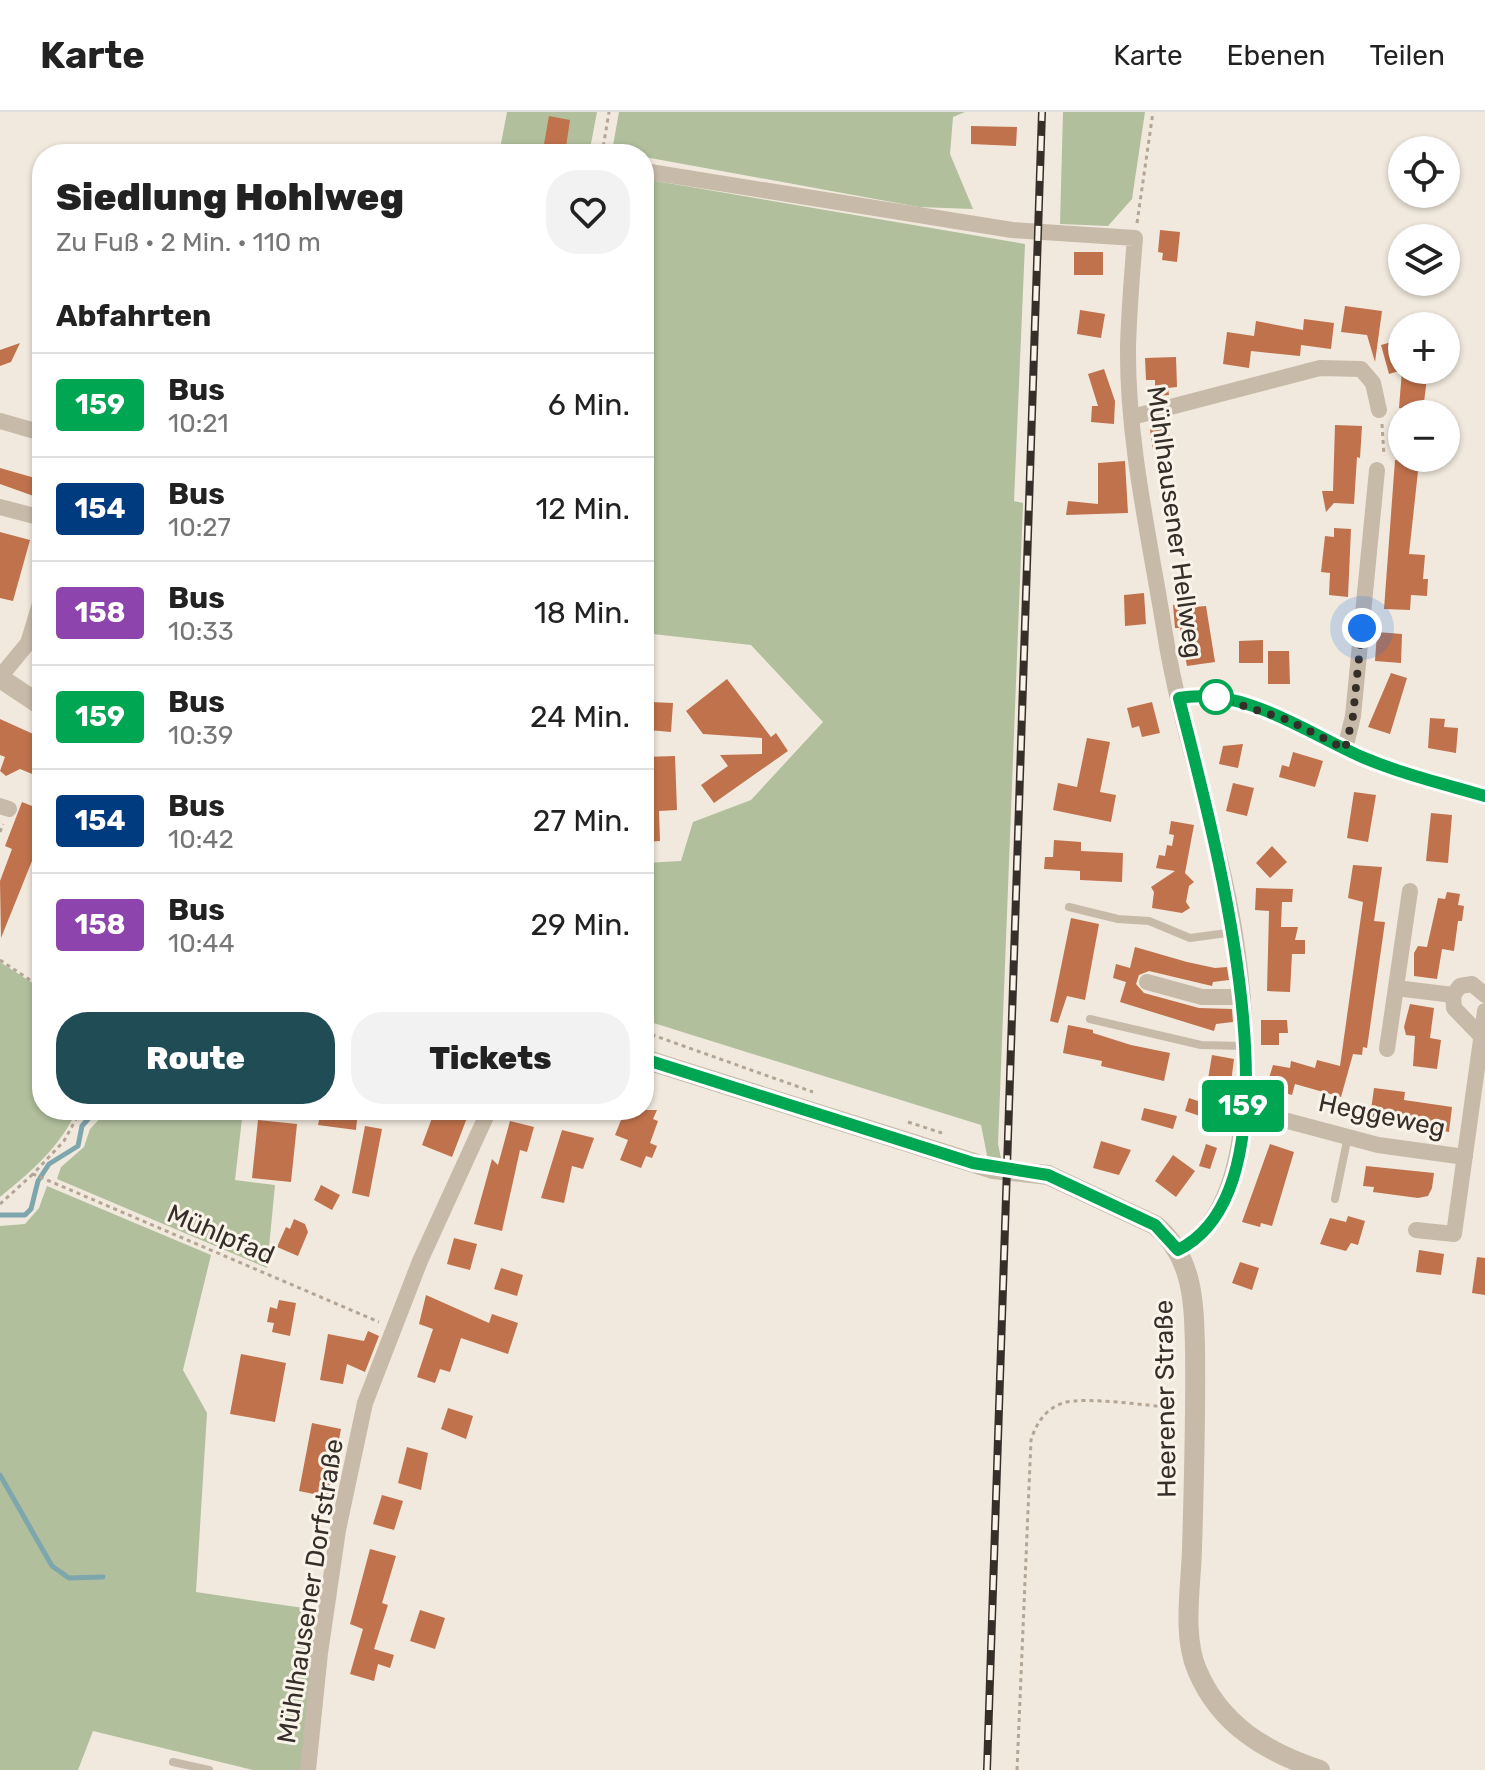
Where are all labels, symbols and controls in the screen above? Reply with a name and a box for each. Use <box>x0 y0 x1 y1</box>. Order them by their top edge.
text: Karte <box>40 32 145 78</box>
text: Karte <box>1113 39 1183 72</box>
text: Ebenen <box>1227 39 1326 72</box>
text: Teilen <box>1370 39 1445 72</box>
map controls <box>1388 136 1460 472</box>
button: locate <box>1388 136 1460 208</box>
button: heart <box>546 170 630 254</box>
text: Siedlung Hohlweg <box>56 174 404 220</box>
button: layers <box>1388 224 1460 296</box>
text: Zu Fuß · 2 Min. · 110 m <box>56 227 321 258</box>
text: Abfahrten <box>56 298 211 334</box>
button: + <box>1388 312 1460 384</box>
text: Bus <box>168 372 225 408</box>
street label: Mühlhausener Hellweg <box>1140 384 1209 660</box>
text: 6 Min. <box>548 387 630 423</box>
text: 159 <box>75 388 125 421</box>
button: − <box>1388 400 1460 472</box>
text: 10:21 <box>168 408 229 439</box>
text: Bus <box>168 476 225 512</box>
text: 12 Min. <box>535 491 630 527</box>
text: 154 <box>74 492 126 525</box>
text: 10:27 <box>168 512 231 543</box>
text: Bus <box>168 580 225 616</box>
text: 18 Min. <box>534 595 630 631</box>
text: 158 <box>75 596 125 629</box>
your location <box>1342 608 1382 648</box>
text: 10:33 <box>168 616 234 647</box>
unlabelled marker <box>1199 680 1233 714</box>
text: Bus <box>168 684 225 720</box>
text: 24 Min. <box>530 699 630 735</box>
text: 159 <box>75 700 125 733</box>
text: 10:39 <box>168 720 233 751</box>
text: Bus <box>168 788 225 824</box>
text: 27 Min. <box>533 803 630 839</box>
text: 154 <box>74 804 126 837</box>
text: 10:42 <box>168 824 234 855</box>
text: Bus <box>168 892 225 928</box>
text: 29 Min. <box>530 907 630 943</box>
text: 158 <box>75 908 125 941</box>
text: 10:44 <box>168 928 235 959</box>
button: Route <box>56 1012 335 1104</box>
button: Tickets <box>351 1012 630 1104</box>
line badge: 159 <box>1197 1080 1289 1132</box>
street label: Heggeweg <box>1316 1087 1448 1144</box>
text: 159 <box>1218 1089 1268 1122</box>
street label: Mühlpfad <box>163 1198 279 1271</box>
street label: Heerener Straße <box>1148 1300 1183 1498</box>
street label: Mühlhausener Dorfstraße <box>271 1436 350 1746</box>

